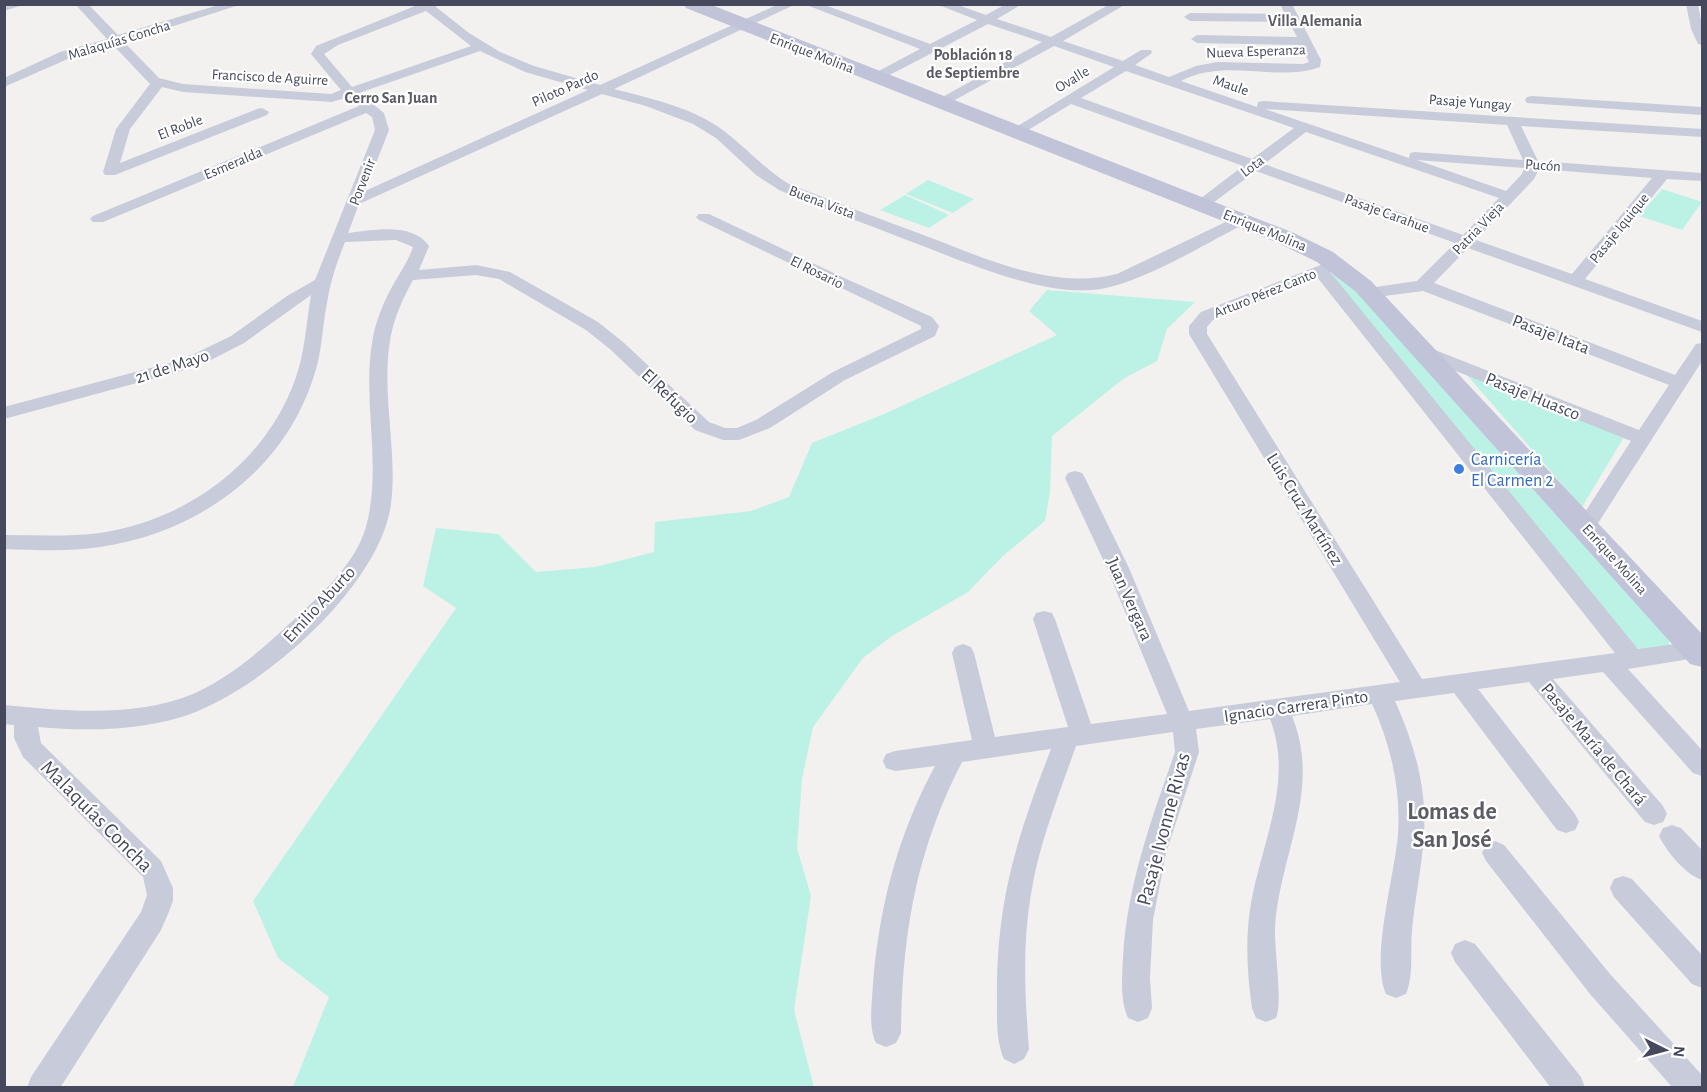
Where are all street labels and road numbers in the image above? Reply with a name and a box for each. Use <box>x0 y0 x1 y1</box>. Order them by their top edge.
street label: Malaquías Concha <box>66 18 172 63</box>
street label: Enrique Molina <box>768 31 856 76</box>
street label: Nueva Esperanza <box>1206 42 1306 61</box>
street label: Ovalle <box>1053 63 1092 95</box>
street label: Francisco de Aguirre <box>211 67 329 88</box>
street label: Piloto Pardo <box>530 67 601 110</box>
street label: Maule <box>1211 72 1251 99</box>
street label: Pasaje Yungay <box>1428 92 1512 113</box>
street label: El Roble <box>156 112 205 143</box>
street label: Esmeralda <box>202 144 265 182</box>
street label: Lota <box>1238 153 1267 180</box>
street label: Porvenir <box>347 157 378 208</box>
street label: Pucón <box>1525 157 1561 174</box>
street label: Buena Vista <box>787 183 857 222</box>
street label: Pasaje Iquique <box>1587 190 1652 266</box>
street label: Pasaje Carahue <box>1343 191 1431 236</box>
street label: Patria Vieja <box>1450 199 1507 258</box>
street label: Enrique Molina <box>1221 207 1309 254</box>
street label: El Rosario <box>788 253 846 292</box>
street label: Arturo Pérez Canto <box>1212 266 1319 321</box>
street label: Pasaje Itata <box>1510 312 1592 358</box>
street label: 21 de Mayo <box>133 347 212 387</box>
street label: El Refugio <box>638 366 701 428</box>
street label: Pasaje Huasco <box>1483 370 1583 424</box>
street label: Luis Cruz Martínez <box>1263 450 1346 569</box>
street label: Enrique Molina <box>1579 521 1650 597</box>
street label: Juan Vergara <box>1103 555 1155 644</box>
street label: Emilio Aburto <box>280 563 359 646</box>
street label: Pasaje María de Chará <box>1537 680 1649 809</box>
street label: Ignacio Carrera Pinto <box>1223 688 1370 726</box>
street label: Pasaje Ivonne Rivas <box>1133 750 1194 908</box>
street label: Malaquías Concha <box>37 756 157 876</box>

